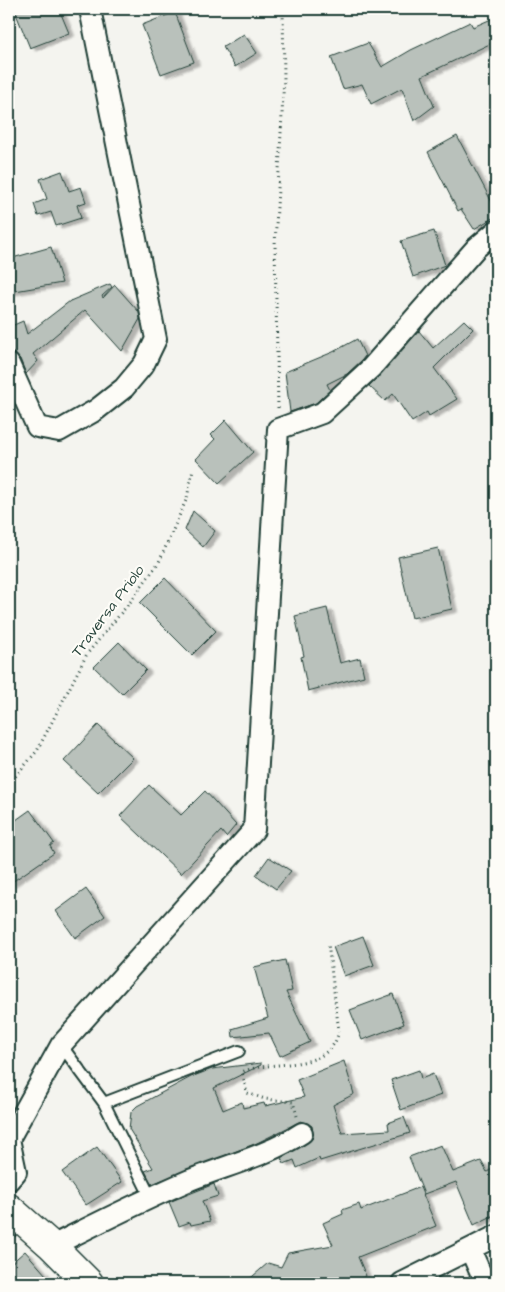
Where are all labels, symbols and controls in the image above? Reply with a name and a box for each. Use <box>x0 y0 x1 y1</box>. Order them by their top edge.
street label: Traversa Priolo <box>67 560 150 661</box>

